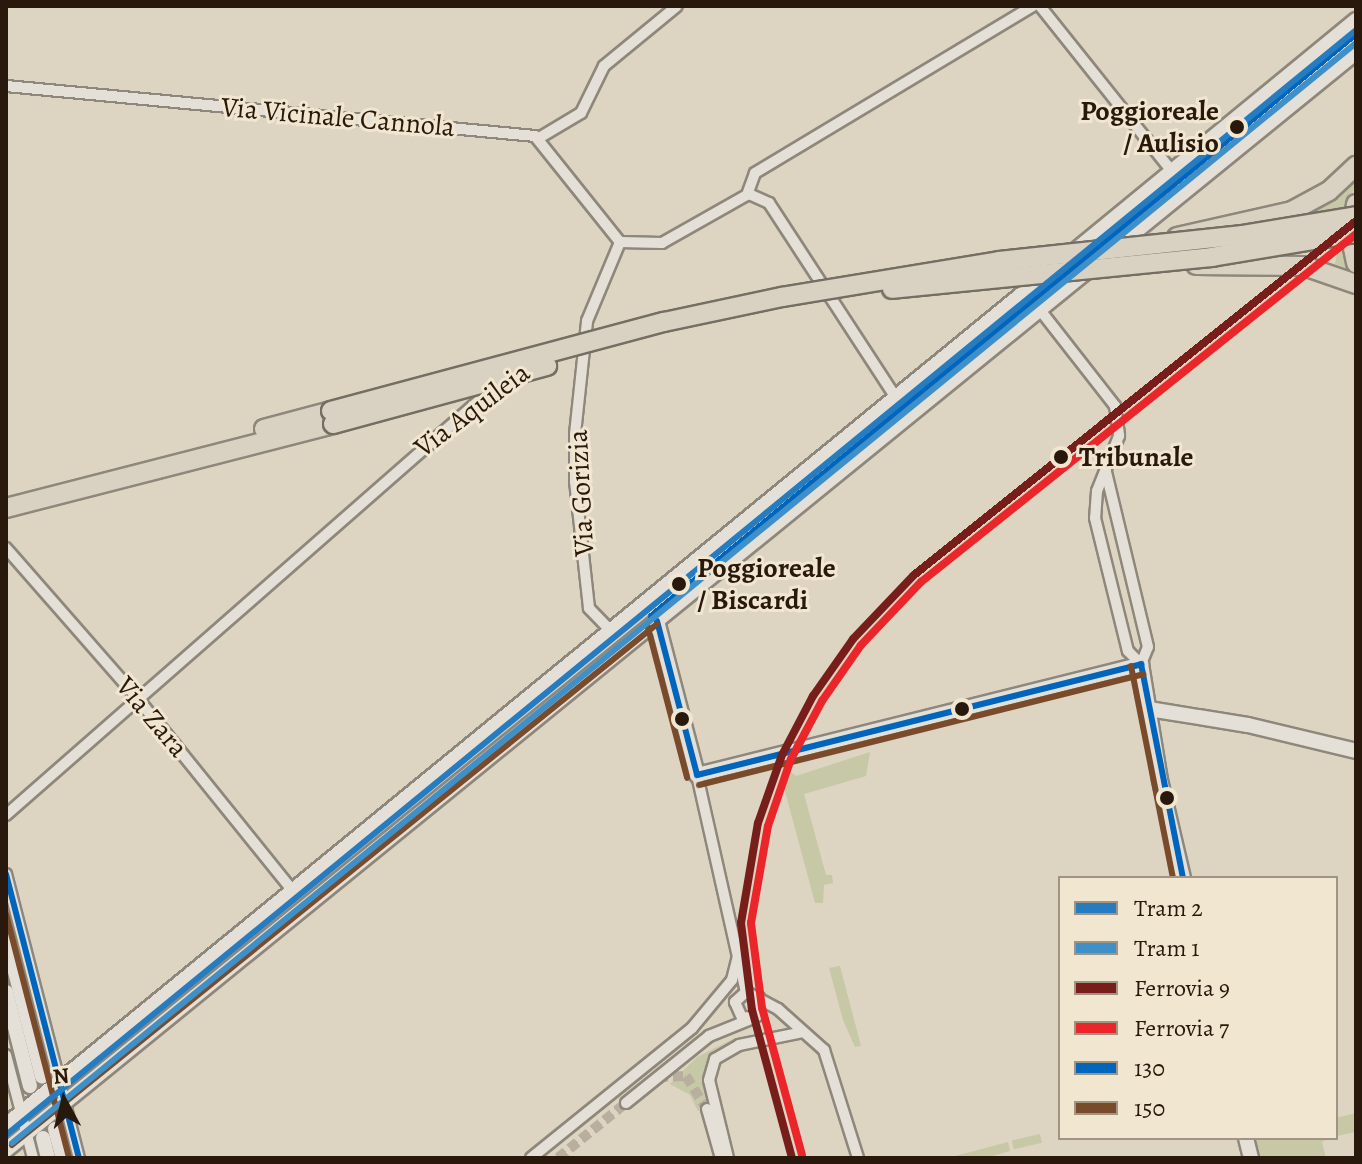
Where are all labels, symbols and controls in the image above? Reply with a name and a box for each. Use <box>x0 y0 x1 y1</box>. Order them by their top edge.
street label: Via Vicinale Cannola <box>220 90 456 144</box>
place label: Poggioreale / Aulisio <box>1080 94 1219 160</box>
marker: Poggioreale / Aulisio <box>1226 116 1248 138</box>
street label: Via Aquileia <box>408 356 536 464</box>
street label: Via Gorizia <box>561 429 601 557</box>
place label: Tribunale <box>1079 440 1193 474</box>
marker: Tribunale <box>1050 446 1072 468</box>
place label: Poggioreale / Biscardi <box>697 551 836 617</box>
marker: Poggioreale / Biscardi <box>668 573 690 595</box>
street label: Via Zara <box>109 670 195 764</box>
unlabelled marker <box>954 701 970 717</box>
unlabelled marker <box>674 711 690 727</box>
unlabelled marker <box>1159 790 1175 806</box>
legend <box>1058 876 1338 1140</box>
text: Tram 2 <box>1134 892 1203 924</box>
text: Tram 1 <box>1134 932 1199 964</box>
text: Ferrovia 9 <box>1134 972 1230 1004</box>
text: Ferrovia 7 <box>1134 1012 1229 1044</box>
text: 130 <box>1134 1052 1165 1084</box>
north arrow <box>24 1060 104 1140</box>
text: N <box>51 1060 71 1092</box>
text: 150 <box>1134 1092 1165 1124</box>

